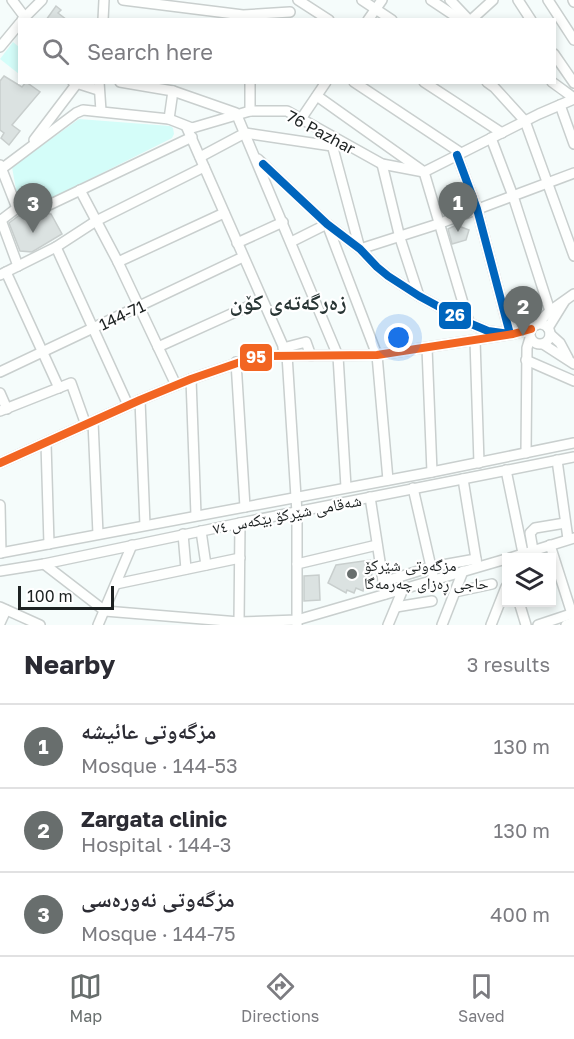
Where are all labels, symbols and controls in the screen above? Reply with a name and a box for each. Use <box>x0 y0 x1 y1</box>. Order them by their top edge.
search box <box>18 18 556 84</box>
icon: search <box>39 35 72 68</box>
text: Search here <box>87 38 213 65</box>
street label: 76 Pazhar <box>283 106 359 158</box>
pin: 1 <box>438 182 478 232</box>
pin: 3 <box>14 184 52 233</box>
pin: 2 <box>504 286 542 336</box>
district label: زەرگەتەی کۆن <box>230 288 347 316</box>
street label: 144-71 <box>96 296 148 334</box>
line badge: 26 <box>438 301 472 330</box>
text: 26 <box>445 305 465 325</box>
your location <box>384 323 413 352</box>
line badge: 95 <box>239 343 273 372</box>
text: 95 <box>246 347 266 367</box>
street label: شەقامی شێرکۆ بێکەس ٧٤ <box>211 490 363 539</box>
map controls <box>502 553 556 607</box>
button: layers <box>502 553 556 607</box>
place label: مزگەوتی شێرکۆ حاجی ڕەزای چەرمەگا <box>364 555 489 596</box>
marker: مزگەوتی شێرکۆ حاجی ڕەزای چەرمەگا <box>345 567 359 581</box>
scale bar <box>18 583 114 610</box>
text: 100 m <box>27 586 73 606</box>
text: Nearby <box>24 649 115 680</box>
text: 3 results <box>467 652 550 676</box>
text: مزگەوتی عائیشە <box>81 717 217 744</box>
text: 1 <box>38 734 49 758</box>
text: 130 m <box>494 734 550 758</box>
text: Mosque · 144-53 <box>81 753 238 777</box>
text: Zargata clinic <box>81 805 227 832</box>
text: 2 <box>37 818 50 842</box>
text: 130 m <box>494 818 550 842</box>
text: Hospital · 144-3 <box>81 832 232 856</box>
text: مزگەوتی نەورەسی <box>81 885 235 912</box>
text: 3 <box>37 902 50 926</box>
text: 400 m <box>490 902 550 926</box>
text: Mosque · 144-75 <box>81 921 236 945</box>
tab: Map <box>69 970 102 1026</box>
tab: Directions <box>241 970 319 1026</box>
tab: Saved <box>458 970 505 1026</box>

